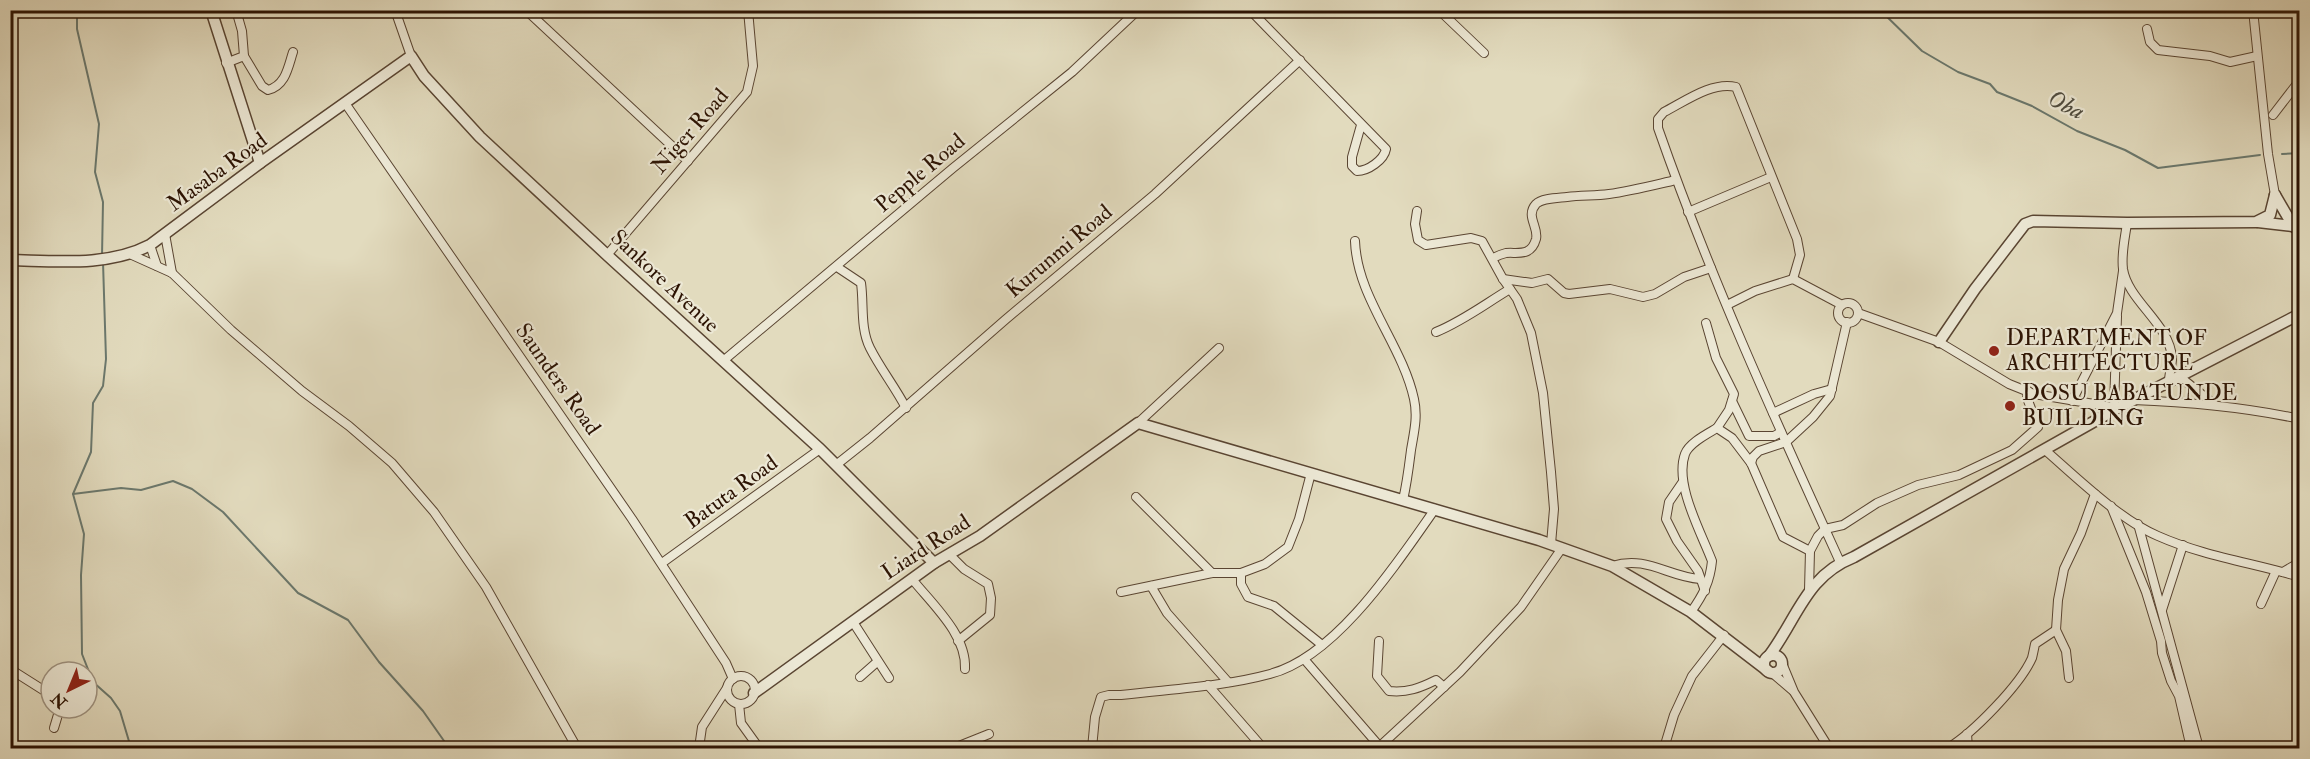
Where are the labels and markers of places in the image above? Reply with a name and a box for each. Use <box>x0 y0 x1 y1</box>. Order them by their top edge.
place label: DEPARTMENT OF ARCHITECTURE <box>2005 324 2207 377</box>
marker: DEPARTMENT OF ARCHITECTURE <box>1987 344 2001 358</box>
place label: DOSU BABATUNDE BUILDING <box>2022 379 2237 432</box>
marker: DOSU BABATUNDE BUILDING <box>2003 399 2017 413</box>

